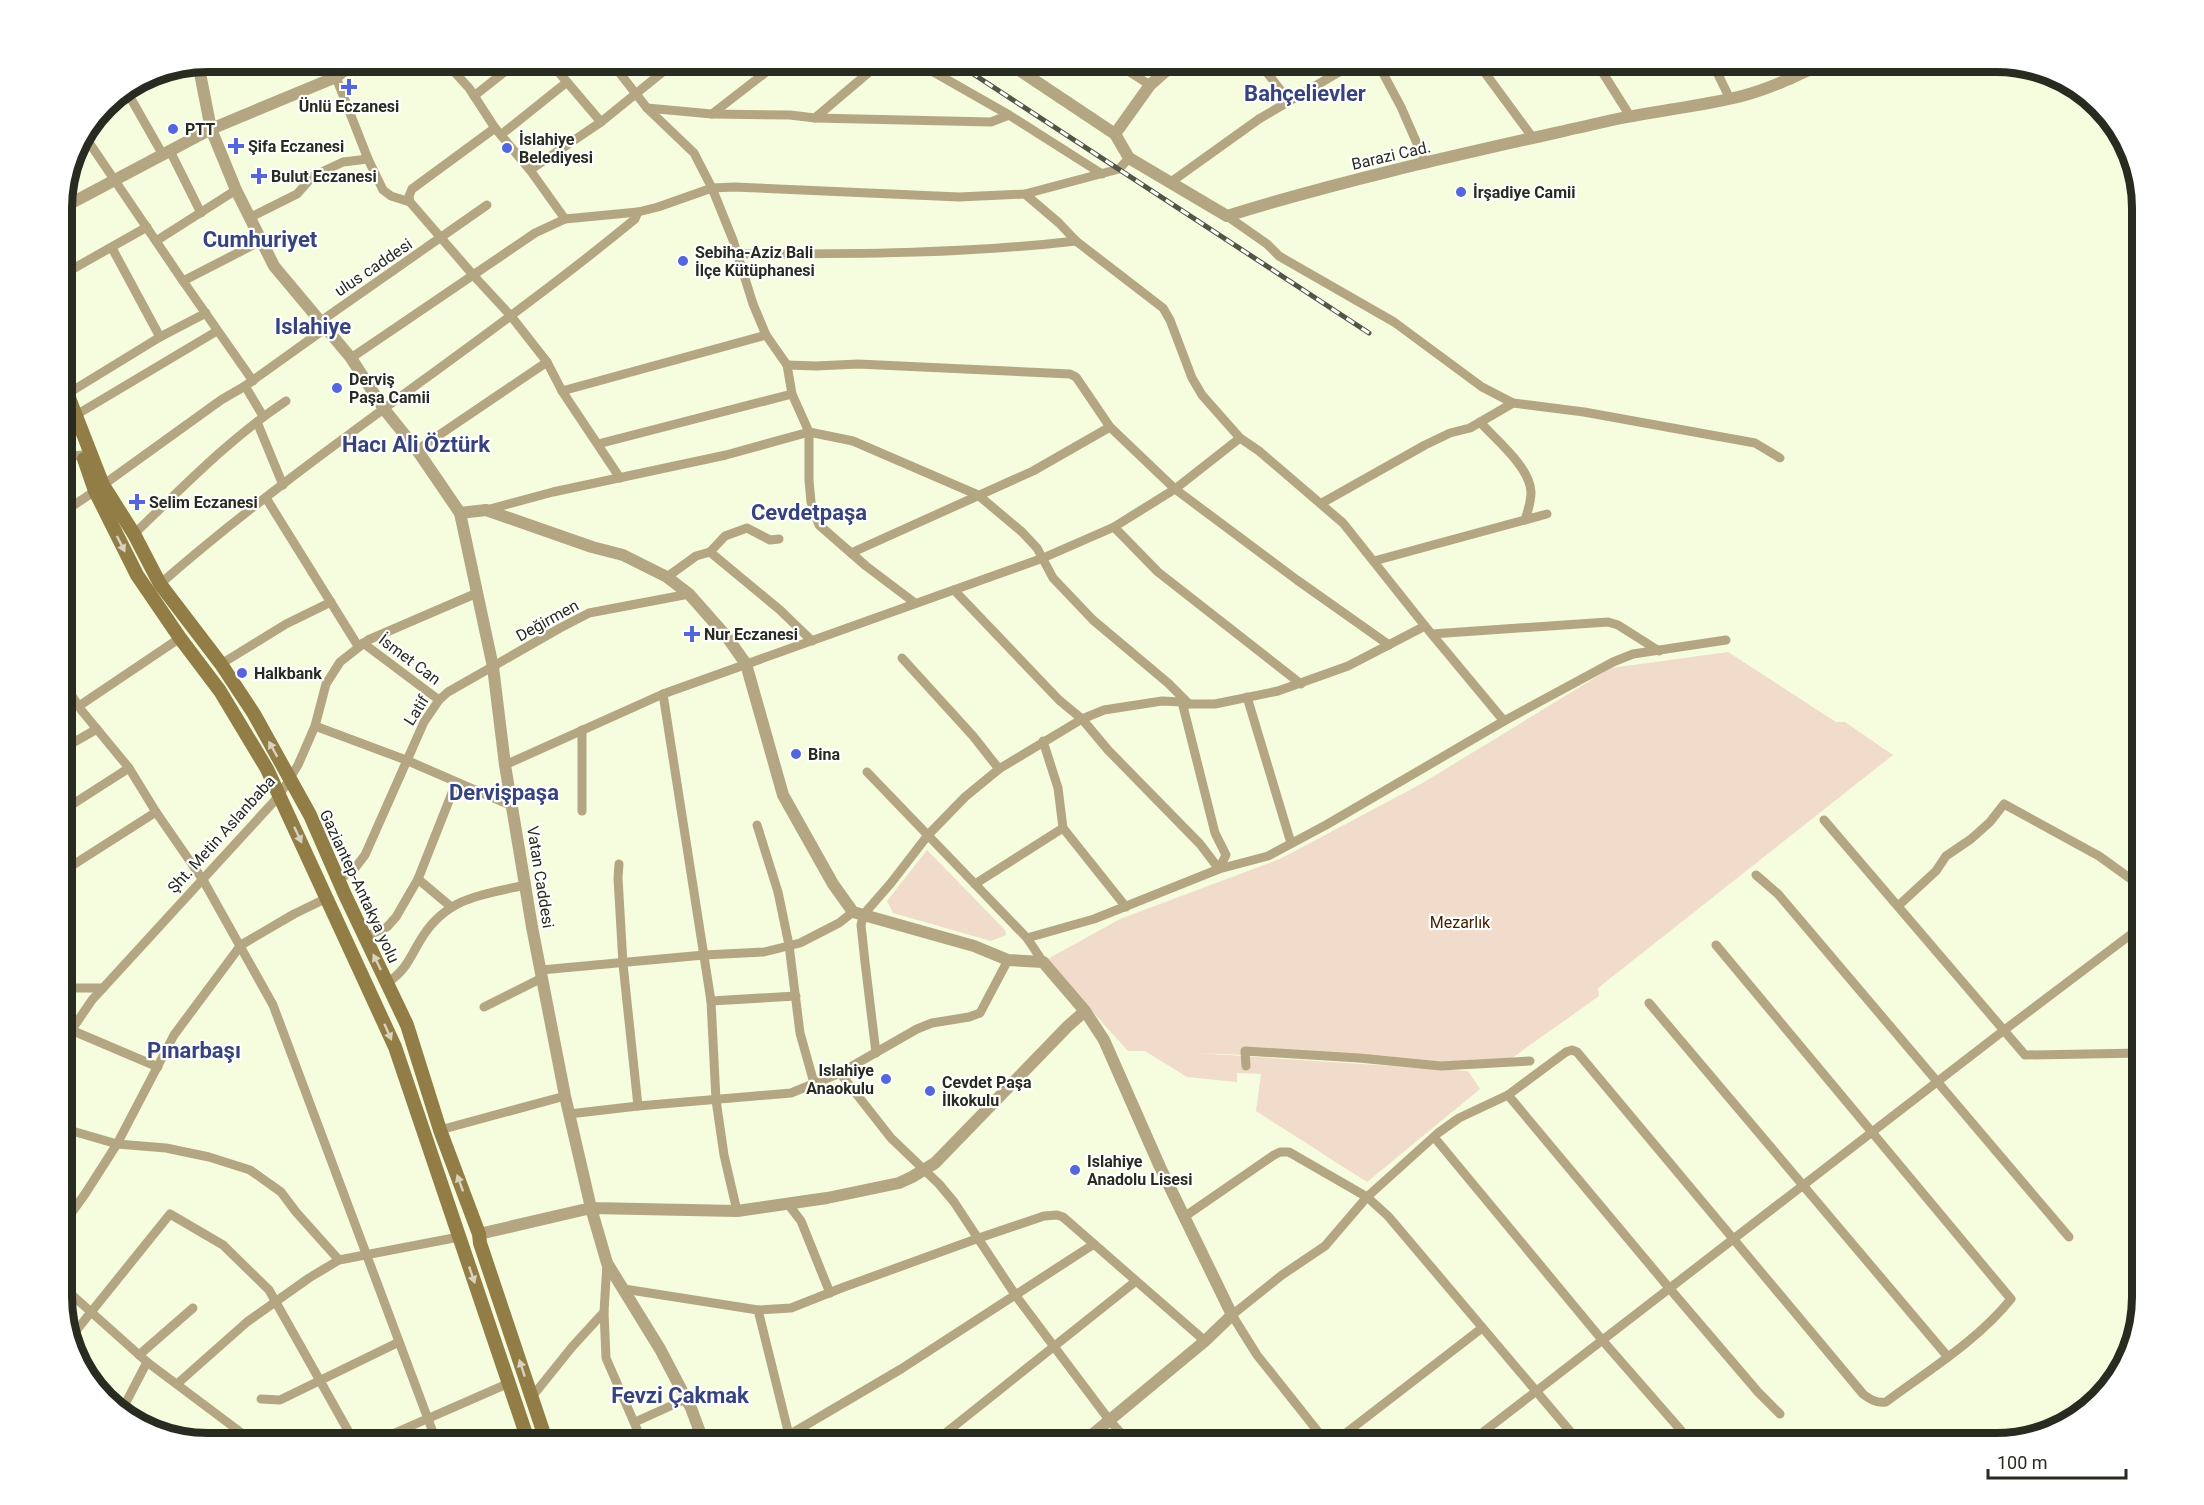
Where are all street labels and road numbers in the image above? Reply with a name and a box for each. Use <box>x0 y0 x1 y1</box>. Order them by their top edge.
street label: Barazi Cad. <box>1350 137 1433 174</box>
street label: ulus caddesi <box>331 235 416 300</box>
street label: Değirmen <box>513 595 582 645</box>
street label: İsmet Can <box>375 630 444 689</box>
street label: Latif <box>400 691 433 729</box>
street label: Şht. Metin Aslanbaba <box>164 772 279 897</box>
street label: Gaziantep-Antakya yolu <box>316 807 403 966</box>
street label: Vatan Caddesi <box>523 825 558 929</box>

